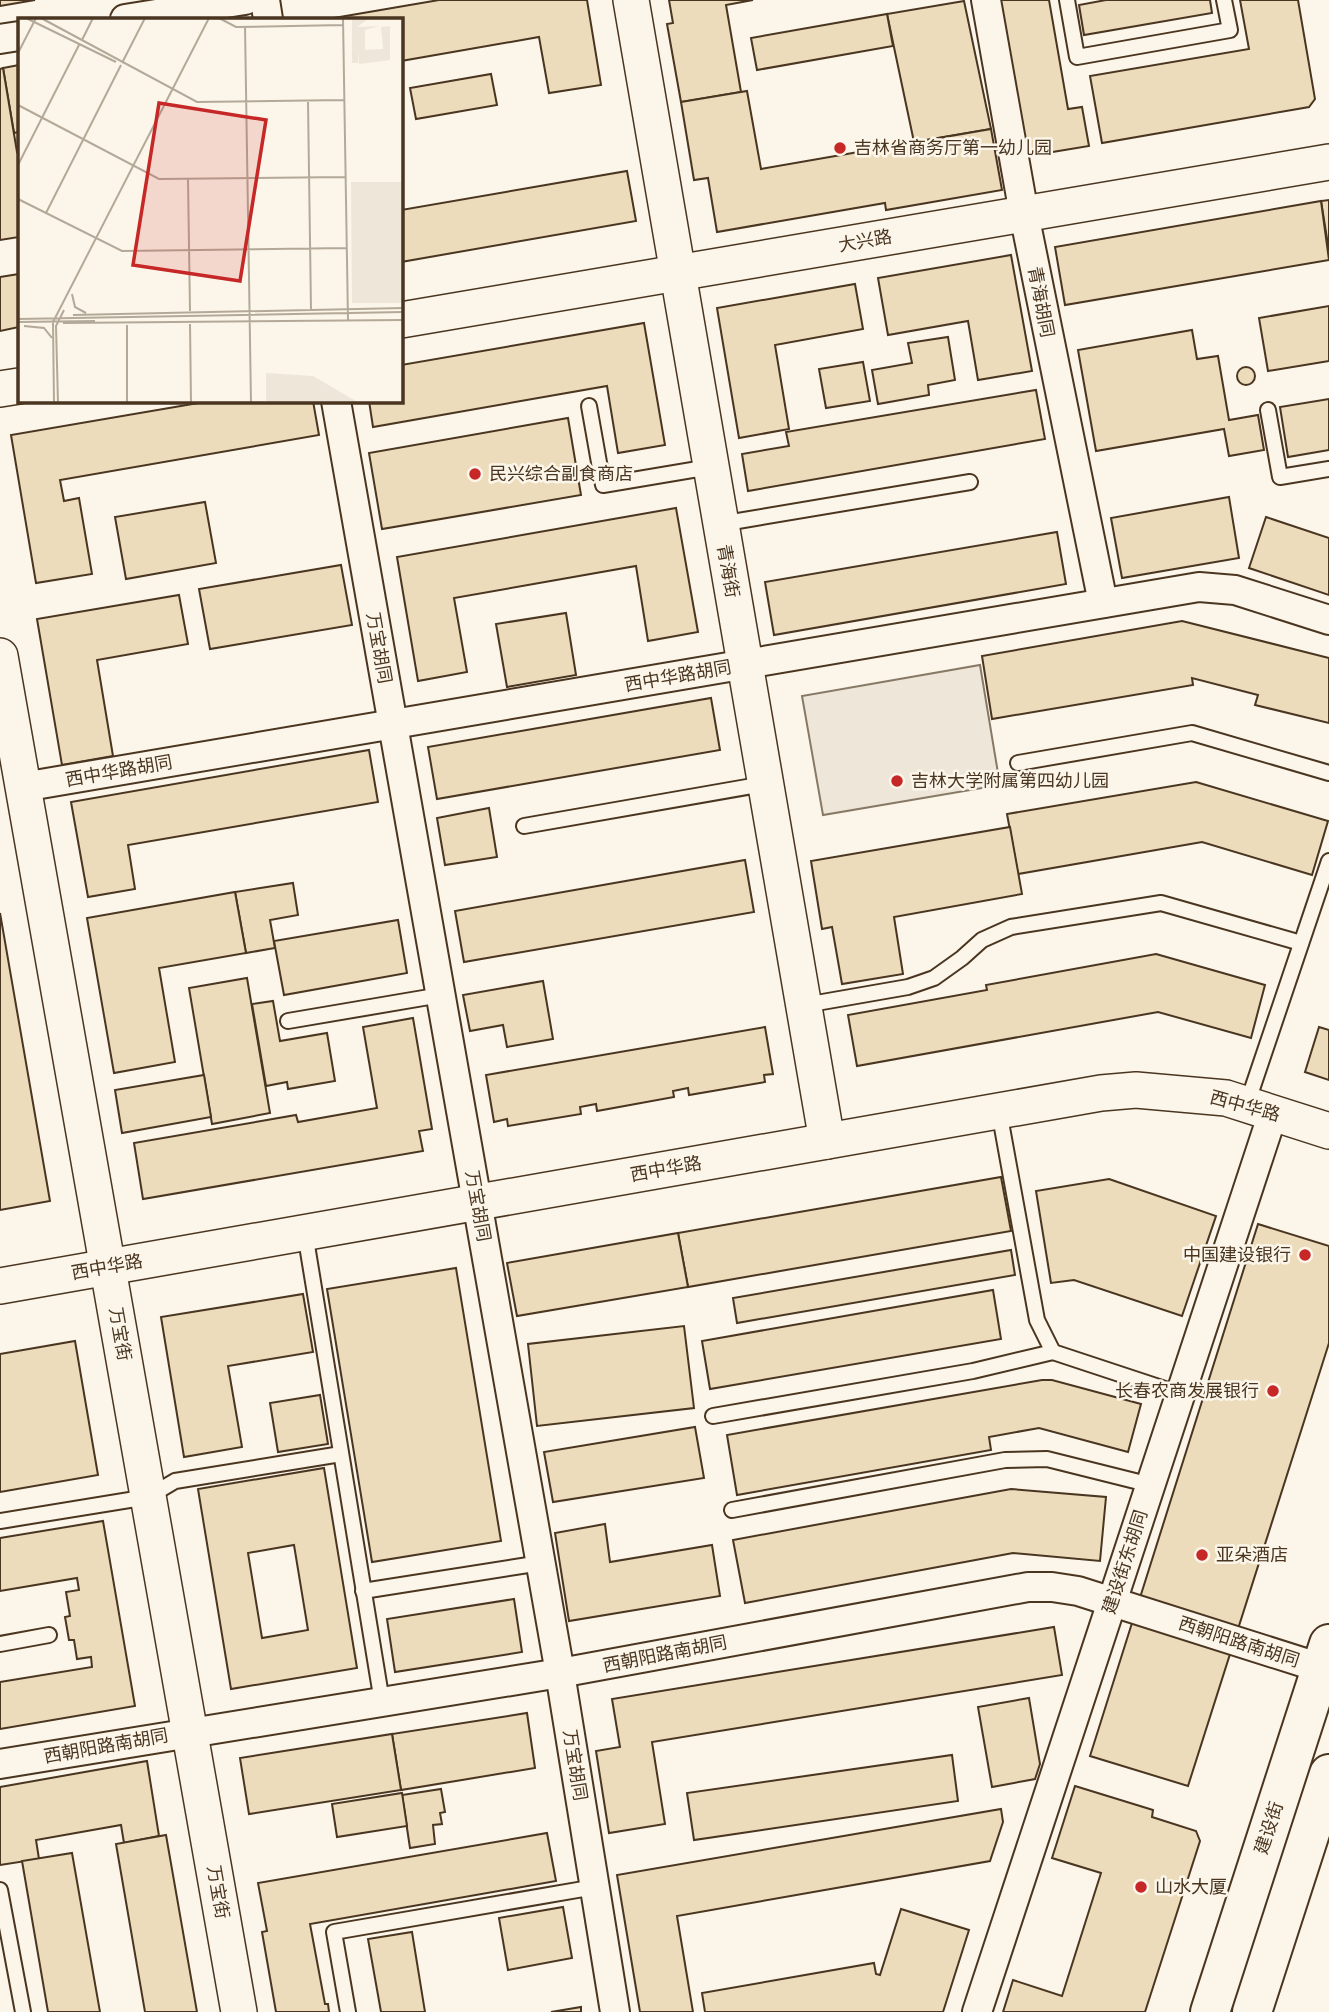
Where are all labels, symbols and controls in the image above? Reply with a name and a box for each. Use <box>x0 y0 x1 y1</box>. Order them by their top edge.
inset map <box>18 18 402 402</box>
place label: 吉林省商务厅第一幼儿园 <box>854 138 1052 158</box>
marker: 吉林省商务厅第一幼儿园 <box>832 140 848 156</box>
street label: 大兴路 <box>837 226 893 256</box>
street label: 青海胡同 <box>1024 265 1058 339</box>
place label: 民兴综合副食商店 <box>489 464 633 484</box>
marker: 民兴综合副食商店 <box>467 466 483 482</box>
street label: 青海街 <box>713 543 743 599</box>
street label: 万宝胡同 <box>363 611 395 685</box>
street label: 西中华路胡同 <box>623 657 733 695</box>
street label: 西中华路胡同 <box>64 752 174 790</box>
place label: 吉林大学附属第四幼儿园 <box>911 771 1109 791</box>
marker: 吉林大学附属第四幼儿园 <box>889 773 905 789</box>
street label: 西中华路 <box>1208 1087 1282 1125</box>
street label: 西中华路 <box>629 1153 703 1185</box>
street label: 万宝胡同 <box>462 1169 494 1243</box>
place label: 中国建设银行 <box>1183 1245 1291 1265</box>
marker: 中国建设银行 <box>1297 1247 1313 1263</box>
street label: 西中华路 <box>70 1251 144 1283</box>
street label: 万宝街 <box>105 1306 135 1362</box>
place label: 长春农商发展银行 <box>1115 1381 1259 1401</box>
marker: 长春农商发展银行 <box>1265 1383 1281 1399</box>
street label: 建设街东胡同 <box>1099 1508 1151 1616</box>
place label: 亚朵酒店 <box>1216 1545 1288 1565</box>
marker: 亚朵酒店 <box>1194 1547 1210 1563</box>
street label: 西朝阳路南胡同 <box>1176 1613 1302 1671</box>
street label: 西朝阳路南胡同 <box>601 1632 729 1676</box>
street label: 西朝阳路南胡同 <box>42 1725 170 1767</box>
street label: 万宝胡同 <box>559 1728 591 1802</box>
street label: 建设街 <box>1251 1799 1287 1857</box>
street label: 万宝街 <box>203 1864 233 1920</box>
place label: 山水大厦 <box>1155 1877 1227 1897</box>
marker: 山水大厦 <box>1133 1879 1149 1895</box>

